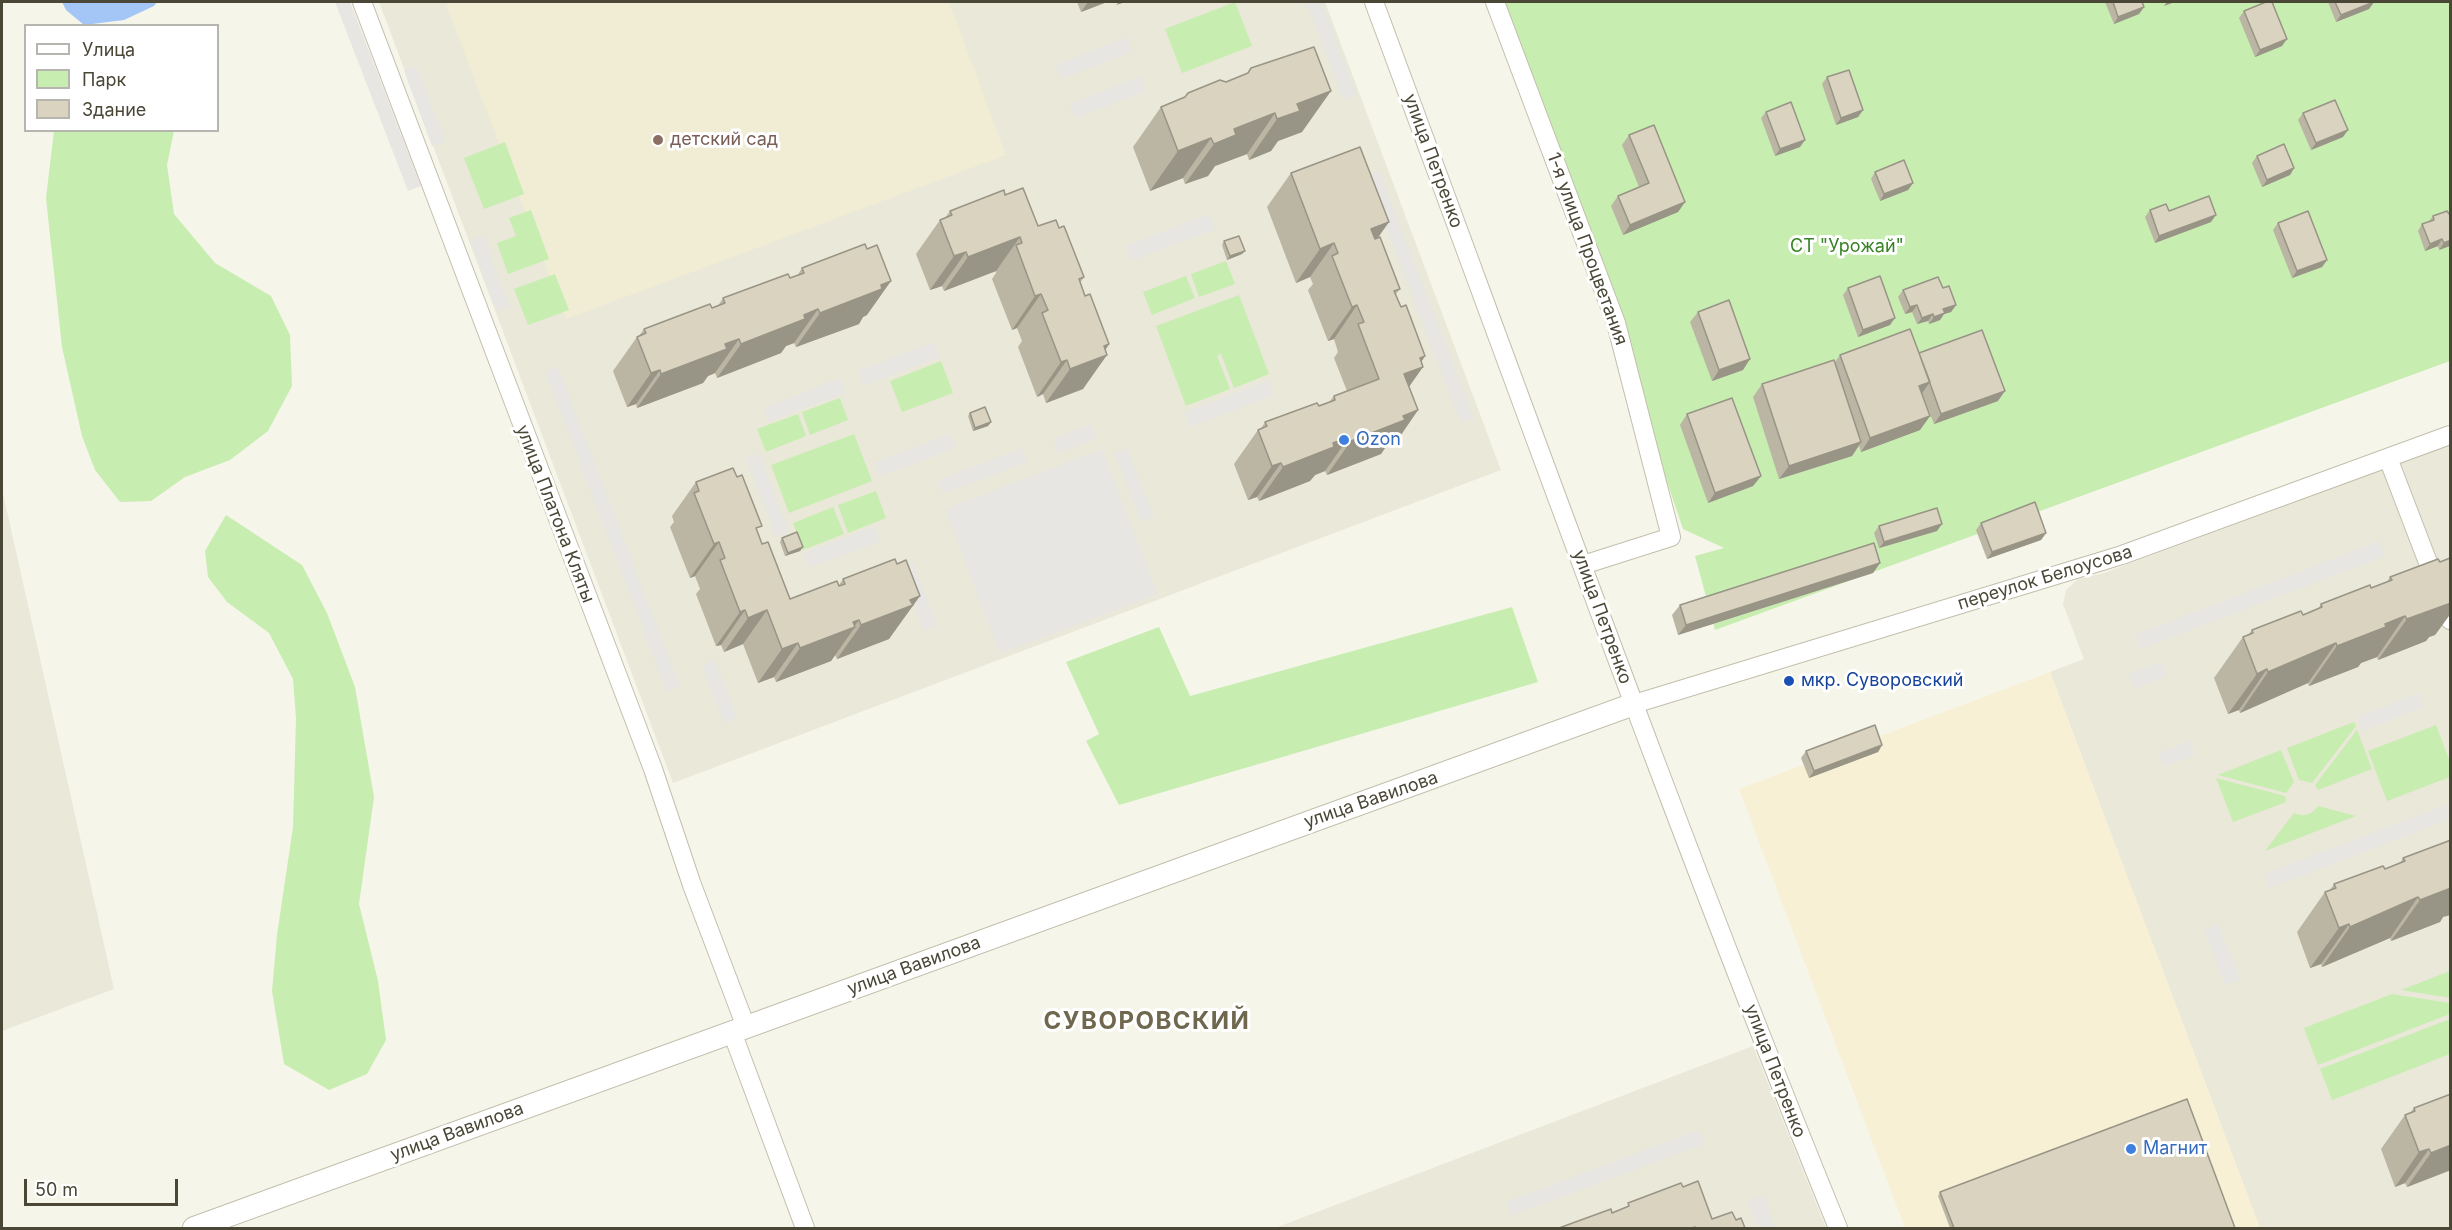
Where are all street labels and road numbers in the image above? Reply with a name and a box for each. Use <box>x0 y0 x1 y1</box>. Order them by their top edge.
street label: улица Петренко <box>1399 91 1467 231</box>
street label: 1-я улица Процветания <box>1542 150 1632 348</box>
street label: улица Платона Кляты <box>511 422 599 606</box>
street label: переулок Белоусова <box>1955 541 2135 615</box>
street label: улица Петренко <box>1568 547 1636 687</box>
street label: улица Вавилова <box>1301 767 1441 833</box>
street label: улица Вавилова <box>844 932 984 1000</box>
street label: улица Петренко <box>1740 1001 1810 1141</box>
street label: улица Вавилова <box>387 1098 527 1166</box>

